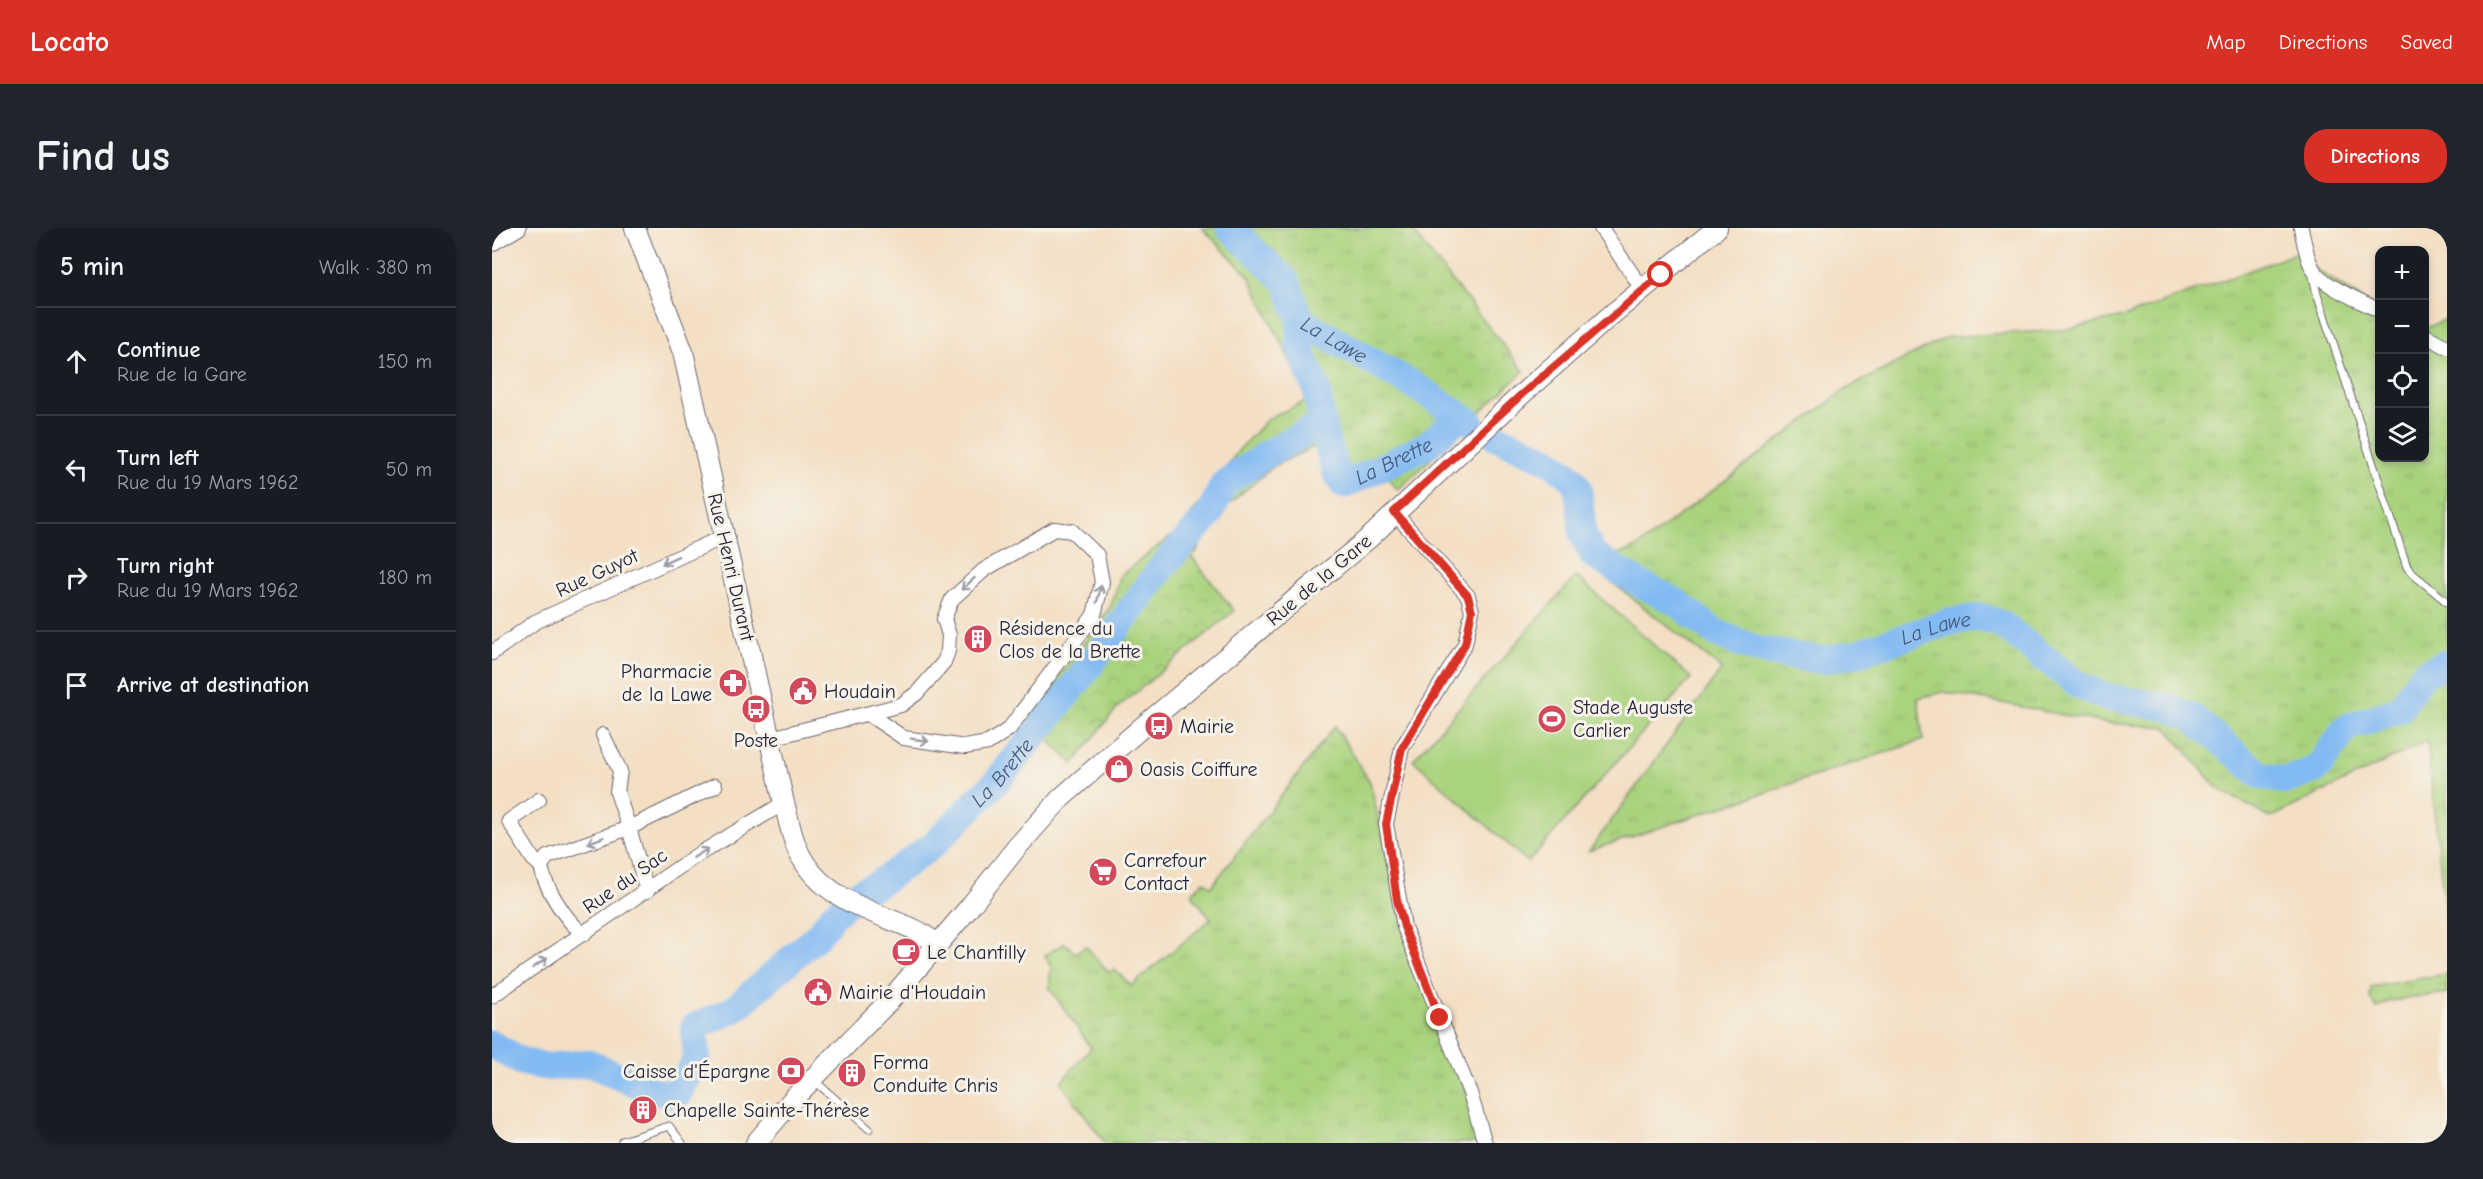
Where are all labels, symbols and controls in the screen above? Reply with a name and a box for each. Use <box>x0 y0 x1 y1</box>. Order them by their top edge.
text: Locato <box>30 26 109 58</box>
text: Map <box>2206 30 2246 54</box>
text: Directions <box>2279 30 2368 54</box>
text: Saved <box>2401 30 2453 54</box>
button: Directions <box>2304 129 2447 183</box>
text: Find us <box>36 132 170 181</box>
map controls <box>2375 246 2429 462</box>
button: + <box>2375 246 2429 300</box>
text: 5 min <box>60 252 124 282</box>
text: Walk · 380 m <box>319 256 432 279</box>
route start <box>1647 261 1673 287</box>
button: − <box>2375 300 2429 354</box>
water label: La Lawe <box>1297 312 1372 368</box>
text: Continue <box>117 337 200 363</box>
icon: ahead <box>60 345 93 378</box>
text: 150 m <box>378 350 432 373</box>
button: locate <box>2375 354 2429 408</box>
text: Rue de la Gare <box>117 363 247 386</box>
button: layers <box>2375 408 2429 462</box>
water label: La Brette <box>1351 432 1437 490</box>
text: Turn left <box>117 445 199 471</box>
icon: left <box>60 453 93 486</box>
text: 50 m <box>386 458 432 481</box>
text: Rue du 19 Mars 1962 <box>117 471 298 494</box>
street label: Rue Henri Durant <box>703 491 759 644</box>
street label: Rue de la Gare <box>1262 529 1376 631</box>
street label: Rue Guyot <box>552 543 643 602</box>
text: Turn right <box>117 553 214 579</box>
one-way arrow <box>661 555 679 567</box>
icon: right <box>60 561 93 594</box>
text: 180 m <box>378 566 432 589</box>
one-way arrow <box>961 577 976 591</box>
text: Rue du 19 Mars 1962 <box>117 579 298 602</box>
one-way arrow <box>1094 585 1105 604</box>
water label: La Lawe <box>1897 607 1973 650</box>
place label: Résidence du Clos de la Brette <box>999 617 1141 663</box>
building icon: Résidence du Clos de la Brette <box>962 623 994 655</box>
place label: Pharmacie de la Lawe <box>621 660 712 706</box>
pharmacy icon: Pharmacie de la Lawe <box>717 667 749 699</box>
icon: arrive <box>60 669 93 702</box>
text: Arrive at destination <box>117 672 309 698</box>
public building icon: Houdain <box>787 675 819 707</box>
place label: Houdain <box>824 680 896 703</box>
bus stop icon: Poste <box>740 693 772 725</box>
place label: Stade Auguste Carlier <box>1573 696 1693 742</box>
sports icon: Stade Auguste Carlier <box>1536 703 1568 735</box>
bus stop icon: Mairie <box>1143 710 1175 742</box>
place label: Mairie <box>1180 715 1234 738</box>
place label: Poste <box>734 729 778 752</box>
water label: La Brette <box>966 733 1039 812</box>
one-way arrow <box>909 735 929 746</box>
shop icon: Oasis Coiffure <box>1103 753 1135 785</box>
place label: Oasis Coiffure <box>1140 758 1257 781</box>
one-way arrow <box>587 835 606 846</box>
street label: Rue du Sac <box>579 843 672 918</box>
one-way arrow <box>692 847 709 859</box>
place label: Carrefour Contact <box>1124 849 1206 895</box>
supermarket icon: Carrefour Contact <box>1087 856 1119 888</box>
cafe icon: Le Chantilly <box>890 936 922 968</box>
place label: Le Chantilly <box>927 941 1026 964</box>
one-way arrow <box>531 957 548 969</box>
public building icon: Mairie d'Houdain <box>802 976 834 1008</box>
place label: Mairie d'Houdain <box>839 981 986 1004</box>
route end <box>1426 1004 1452 1030</box>
place label: Forma Conduite Chris <box>873 1051 998 1097</box>
bank icon: Caisse d'Épargne <box>775 1055 807 1087</box>
building icon: Forma Conduite Chris <box>836 1057 868 1089</box>
place label: Caisse d'Épargne <box>623 1060 770 1083</box>
building icon: Chapelle Sainte-Thérèse <box>627 1094 659 1126</box>
place label: Chapelle Sainte-Thérèse <box>664 1099 869 1122</box>

